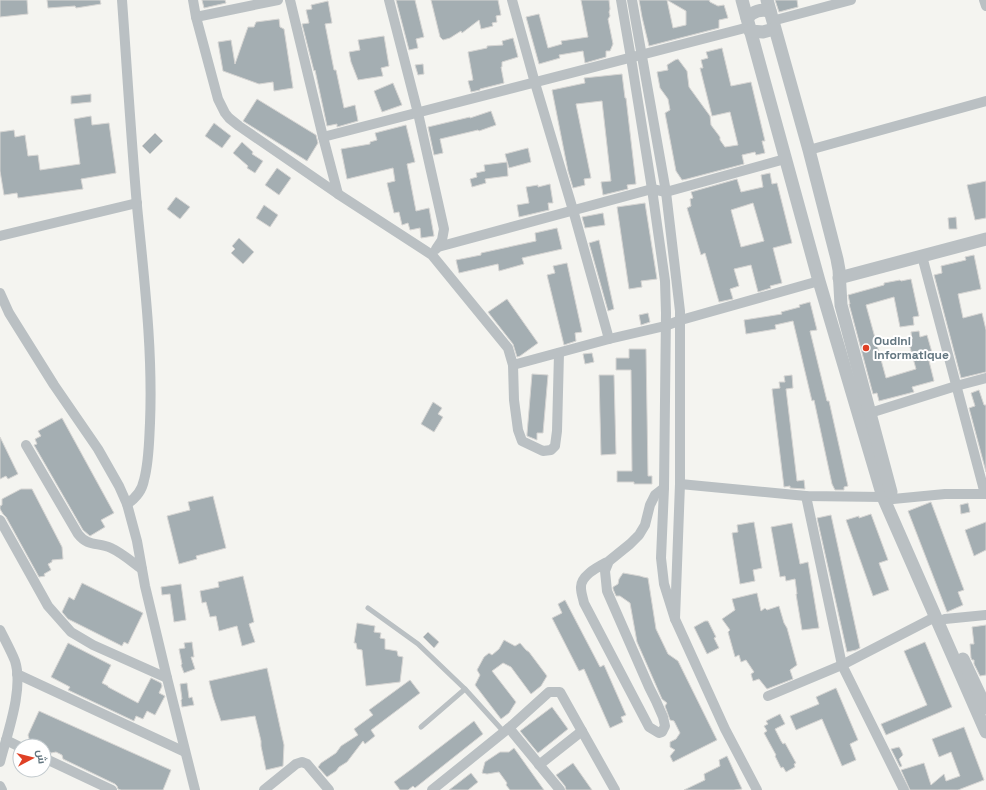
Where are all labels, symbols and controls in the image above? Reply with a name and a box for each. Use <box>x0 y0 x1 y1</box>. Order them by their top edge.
place label: Oudini Informatique <box>874 333 949 363</box>
marker: Oudini Informatique <box>861 343 871 353</box>
north arrow <box>12 738 52 778</box>
text: ش <box>34 749 50 765</box>

